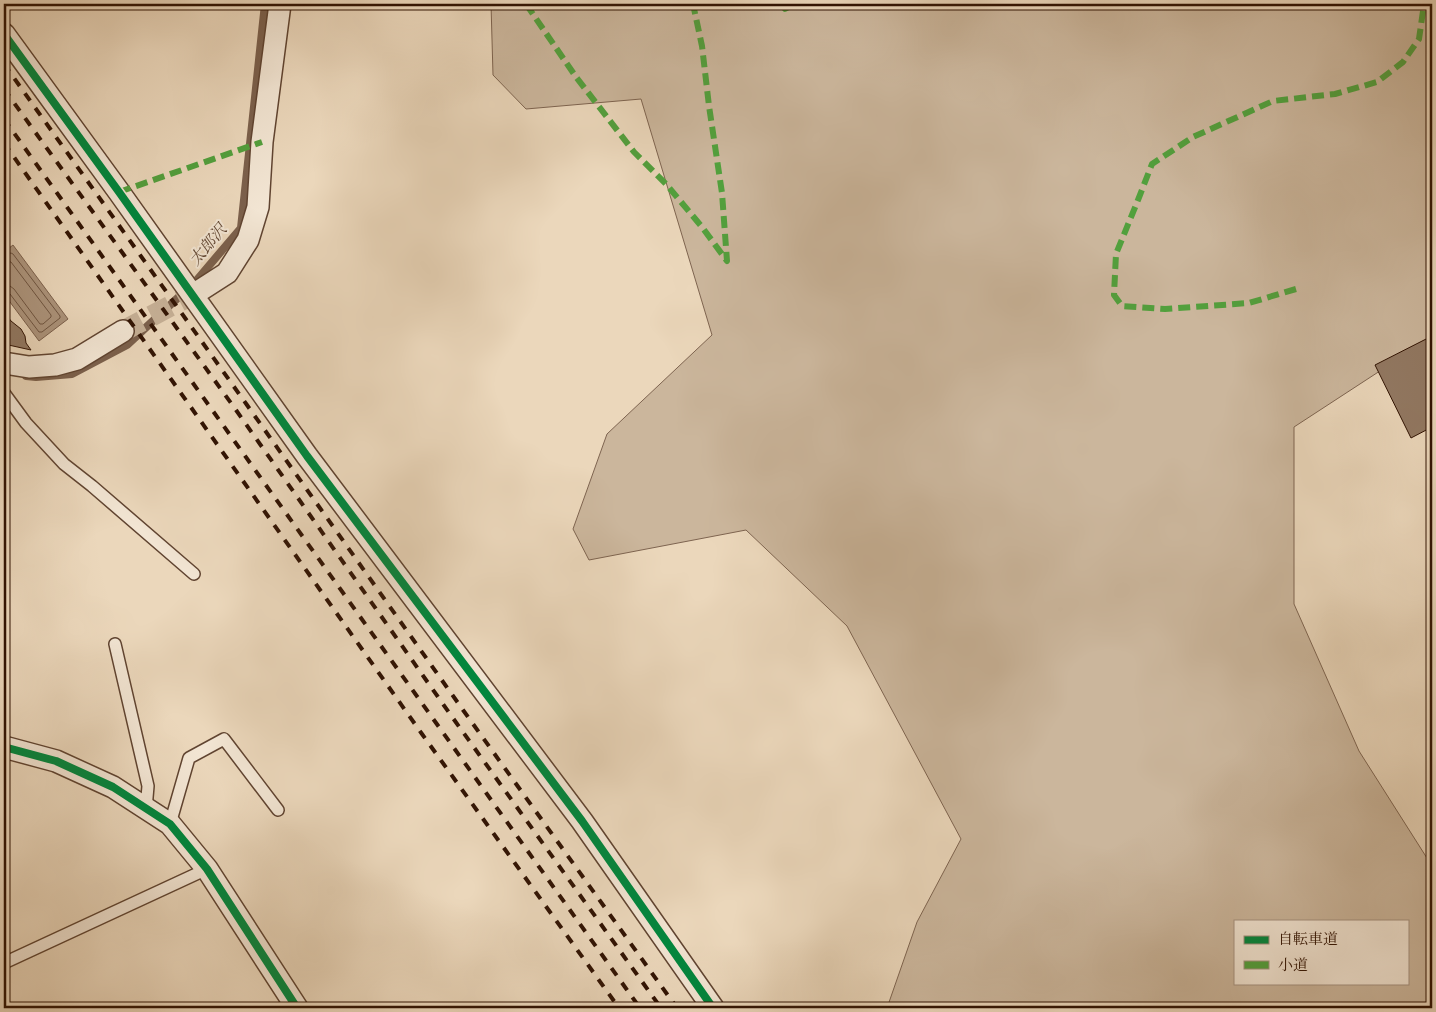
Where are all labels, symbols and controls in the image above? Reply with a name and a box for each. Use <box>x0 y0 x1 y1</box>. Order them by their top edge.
water label: 太郎沢 <box>185 219 232 270</box>
legend <box>1234 920 1408 984</box>
text: 自転車道 <box>1278 930 1338 949</box>
text: 小道 <box>1278 956 1308 975</box>

